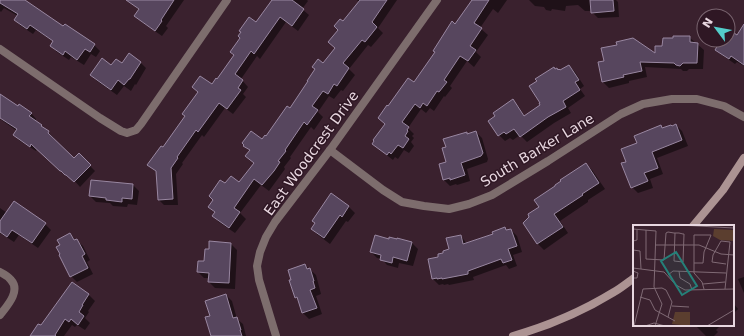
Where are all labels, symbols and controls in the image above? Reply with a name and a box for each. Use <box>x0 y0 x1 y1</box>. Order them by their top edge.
north arrow <box>696 8 736 48</box>
text: N <box>700 16 716 30</box>
street label: East Woodcrest Drive <box>260 88 362 218</box>
street label: South Barker Lane <box>477 110 597 190</box>
inset map <box>633 225 734 326</box>

